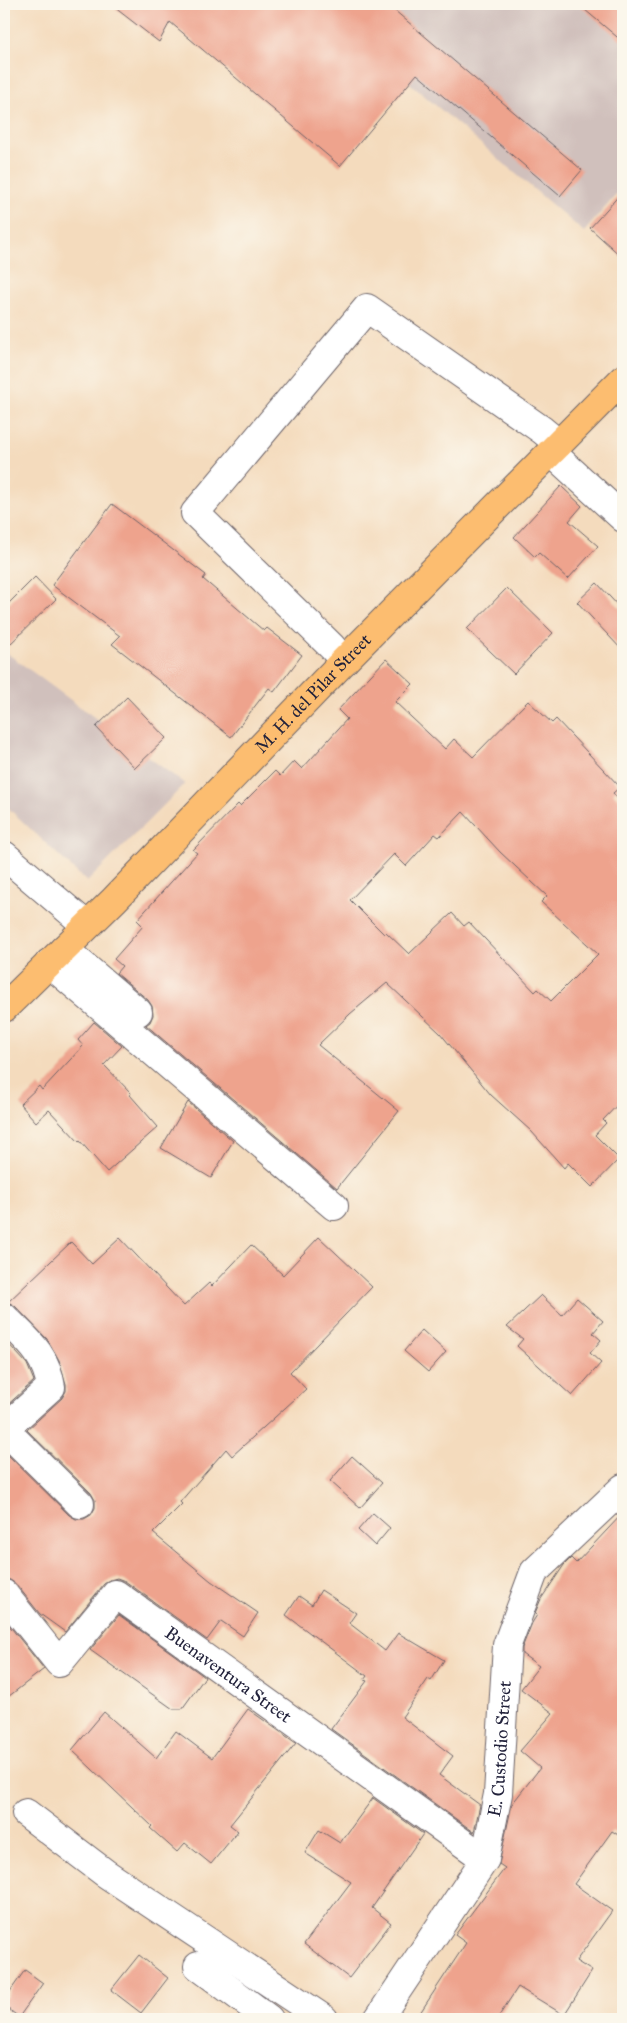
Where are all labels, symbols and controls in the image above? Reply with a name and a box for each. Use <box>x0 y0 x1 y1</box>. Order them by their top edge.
street label: M. H. del Pilar Street <box>250 629 376 758</box>
street label: Buenaventura Street <box>161 1622 296 1728</box>
street label: E. Custodio Street <box>483 1680 516 1819</box>

